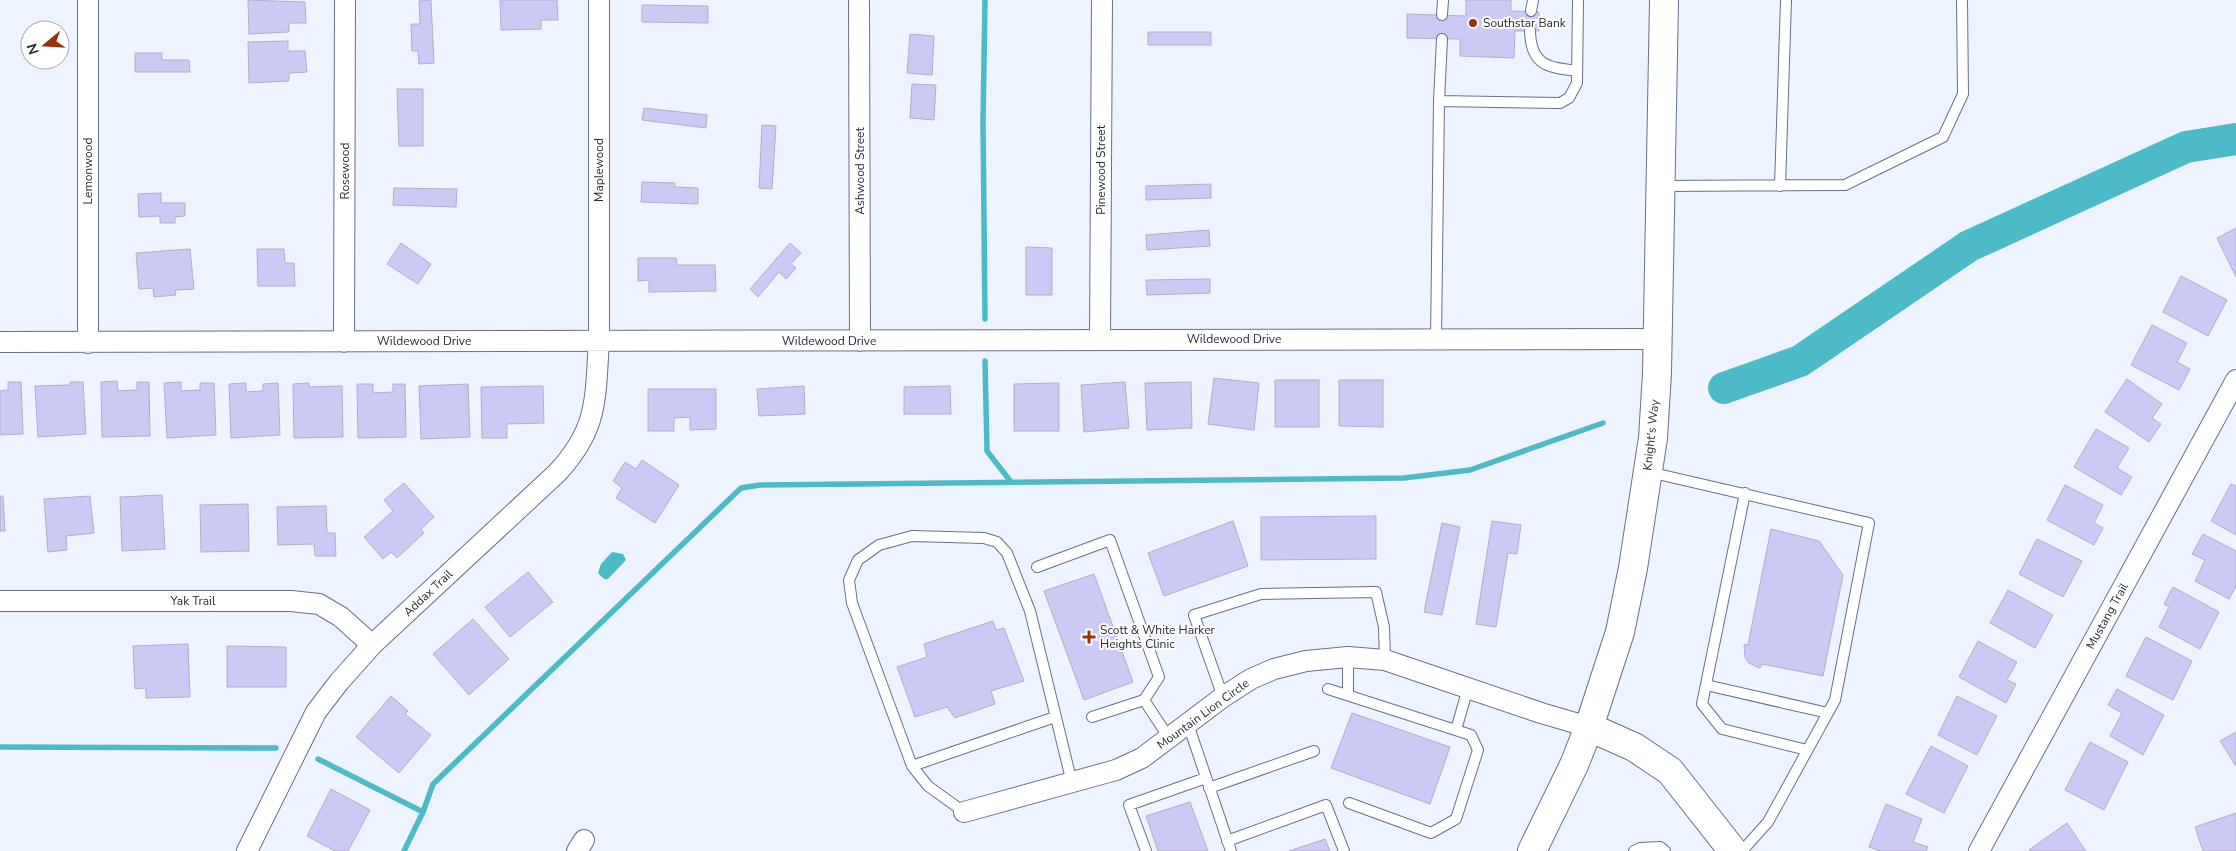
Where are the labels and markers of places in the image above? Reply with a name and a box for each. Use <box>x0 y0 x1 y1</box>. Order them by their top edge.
place label: Southstar Bank <box>1483 15 1567 31</box>
marker: Southstar Bank <box>1467 17 1479 29</box>
place label: Scott & White Harker Heights Clinic <box>1100 622 1216 652</box>
marker: Scott & White Harker Heights Clinic <box>1082 630 1096 644</box>

